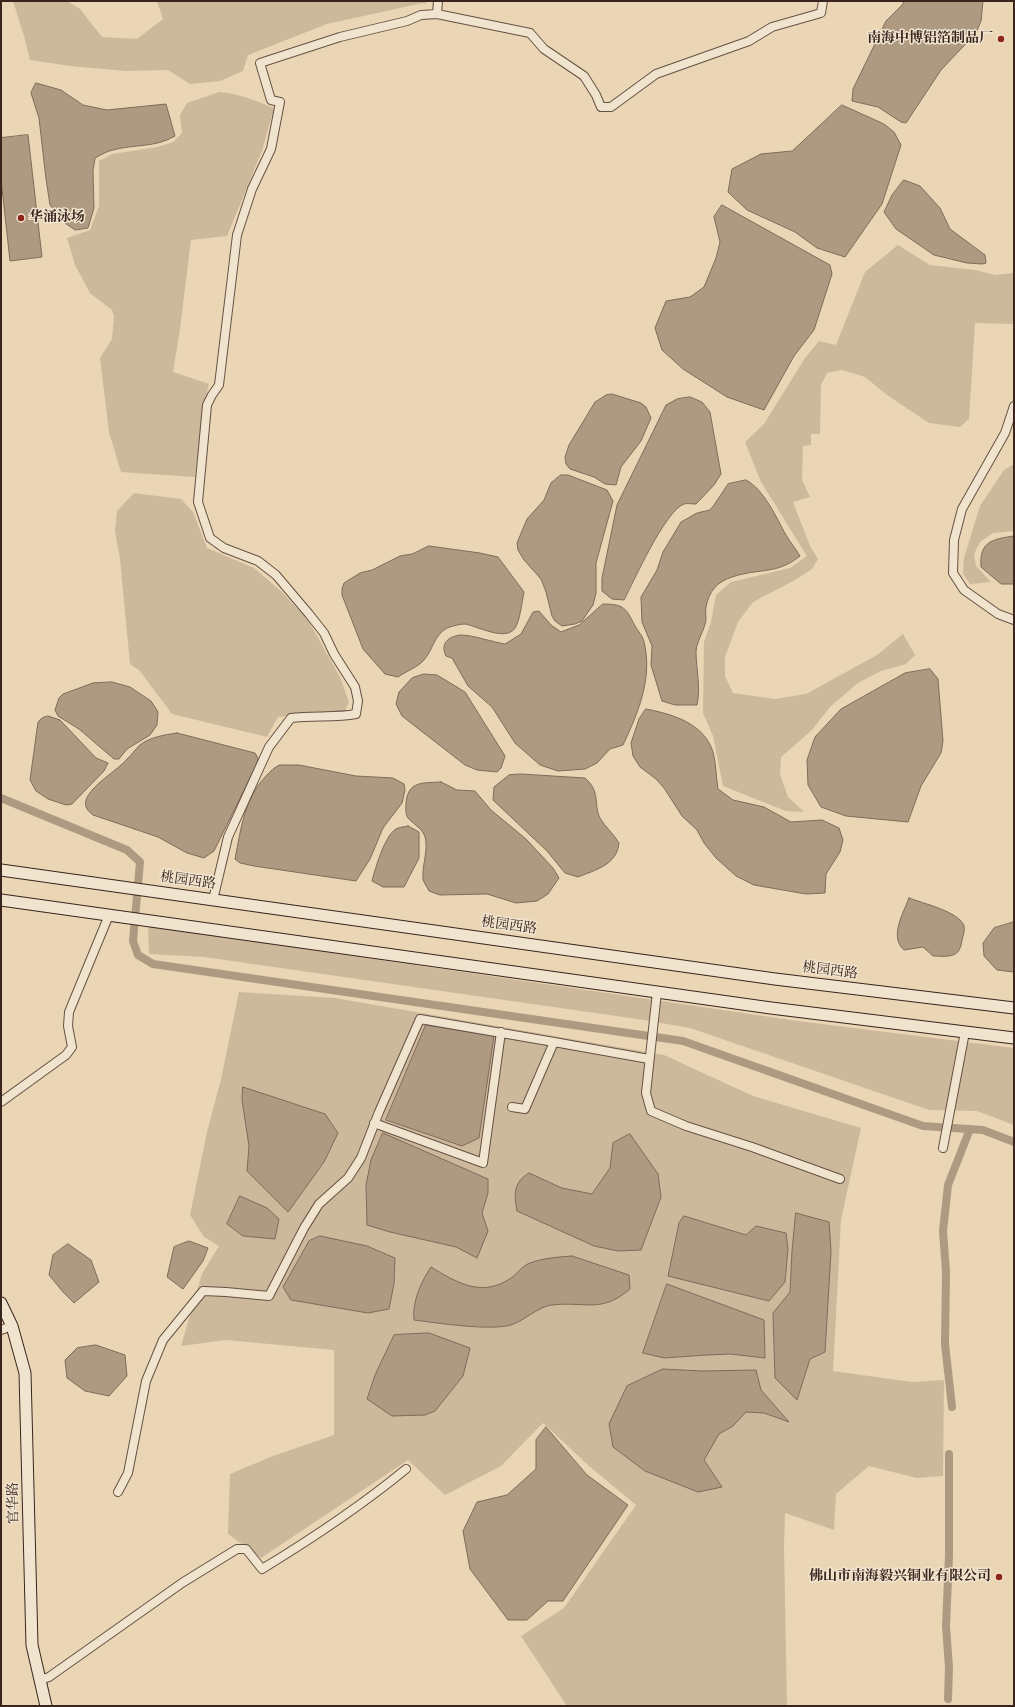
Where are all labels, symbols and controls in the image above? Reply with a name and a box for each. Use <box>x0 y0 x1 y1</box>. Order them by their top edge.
place label: 南海中博铝箔制品厂 <box>867 31 993 47</box>
marker: 南海中博铝箔制品厂 <box>996 34 1006 44</box>
place label: 华涌泳场 <box>29 210 85 226</box>
marker: 华涌泳场 <box>16 213 26 223</box>
street label: 桃园西路 <box>159 869 217 893</box>
street label: 桃园西路 <box>480 914 538 938</box>
street label: 桃园西路 <box>801 959 859 983</box>
street label: 官华路 <box>5 1482 23 1524</box>
place label: 佛山市南海毅兴铜业有限公司 <box>809 1569 991 1585</box>
marker: 佛山市南海毅兴铜业有限公司 <box>994 1572 1004 1582</box>

